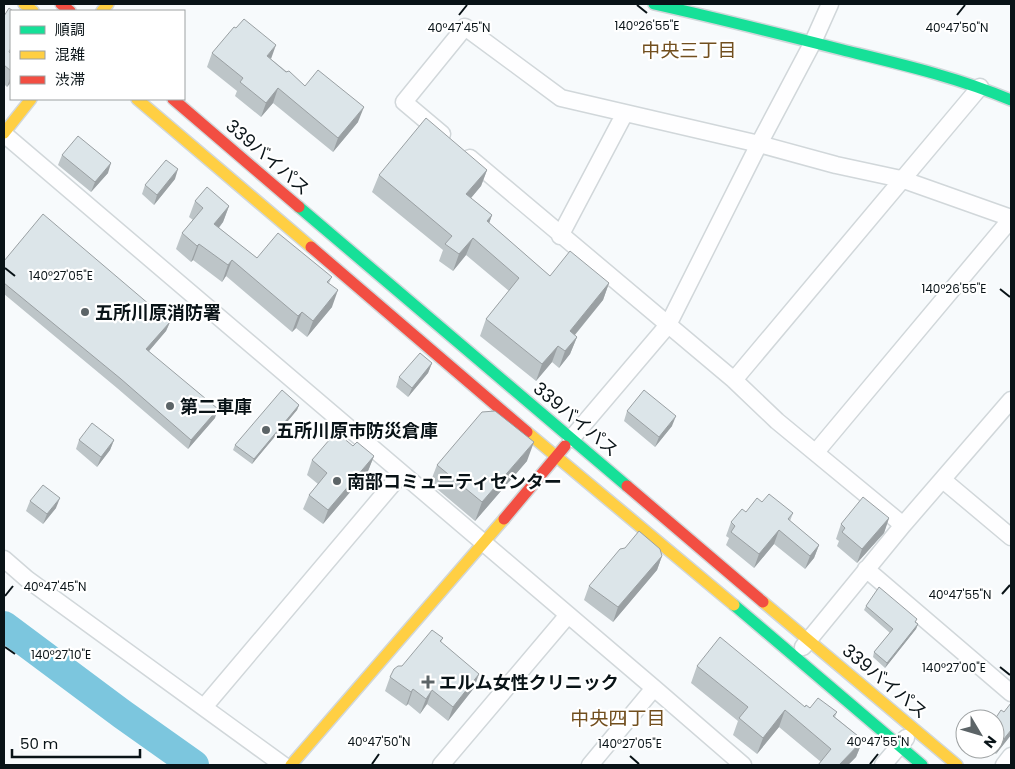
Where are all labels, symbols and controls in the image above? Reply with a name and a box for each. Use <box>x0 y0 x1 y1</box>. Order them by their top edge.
legend <box>10 10 185 100</box>
text: 140°26'55"E <box>614 17 680 34</box>
text: 順調 <box>55 19 85 40</box>
text: 40°47'45"N <box>427 19 491 36</box>
text: 40°47'50"N <box>925 19 989 36</box>
district label: 中央三丁目 <box>641 37 737 64</box>
text: 混雑 <box>55 44 85 65</box>
text: 渋滞 <box>55 69 85 90</box>
street label: 339バイパス <box>220 113 316 201</box>
text: 140°27'05"E <box>29 267 93 284</box>
text: 140°26'55"E <box>921 280 987 297</box>
place label: 五所川原消防署 <box>95 300 221 325</box>
marker: 五所川原消防署 <box>79 306 91 318</box>
street label: 339バイパス <box>528 376 624 462</box>
place label: 第二車庫 <box>180 394 252 419</box>
marker: 第二車庫 <box>164 400 176 412</box>
place label: 五所川原市防災倉庫 <box>276 418 438 443</box>
marker: 五所川原市防災倉庫 <box>260 424 272 436</box>
place label: 南部コミュニティセンター <box>347 469 562 494</box>
marker: 南部コミュニティセンター <box>331 475 343 487</box>
text: 40°47'45"N <box>23 578 87 595</box>
text: 40°47'55"N <box>928 586 992 603</box>
street label: 339バイパス <box>837 638 933 724</box>
text: 140°27'10"E <box>31 646 91 663</box>
text: 140°27'00"E <box>922 659 986 676</box>
place label: エルム女性クリニック <box>439 670 619 695</box>
marker: エルム女性クリニック <box>421 675 435 689</box>
district label: 中央四丁目 <box>570 705 666 732</box>
north arrow <box>955 709 1005 759</box>
scale bar <box>12 726 140 758</box>
text: N <box>979 732 1001 752</box>
text: 50 m <box>20 733 58 754</box>
text: 40°47'50"N <box>347 733 411 750</box>
text: 40°47'55"N <box>846 733 910 750</box>
text: 140°27'05"E <box>598 735 662 752</box>

